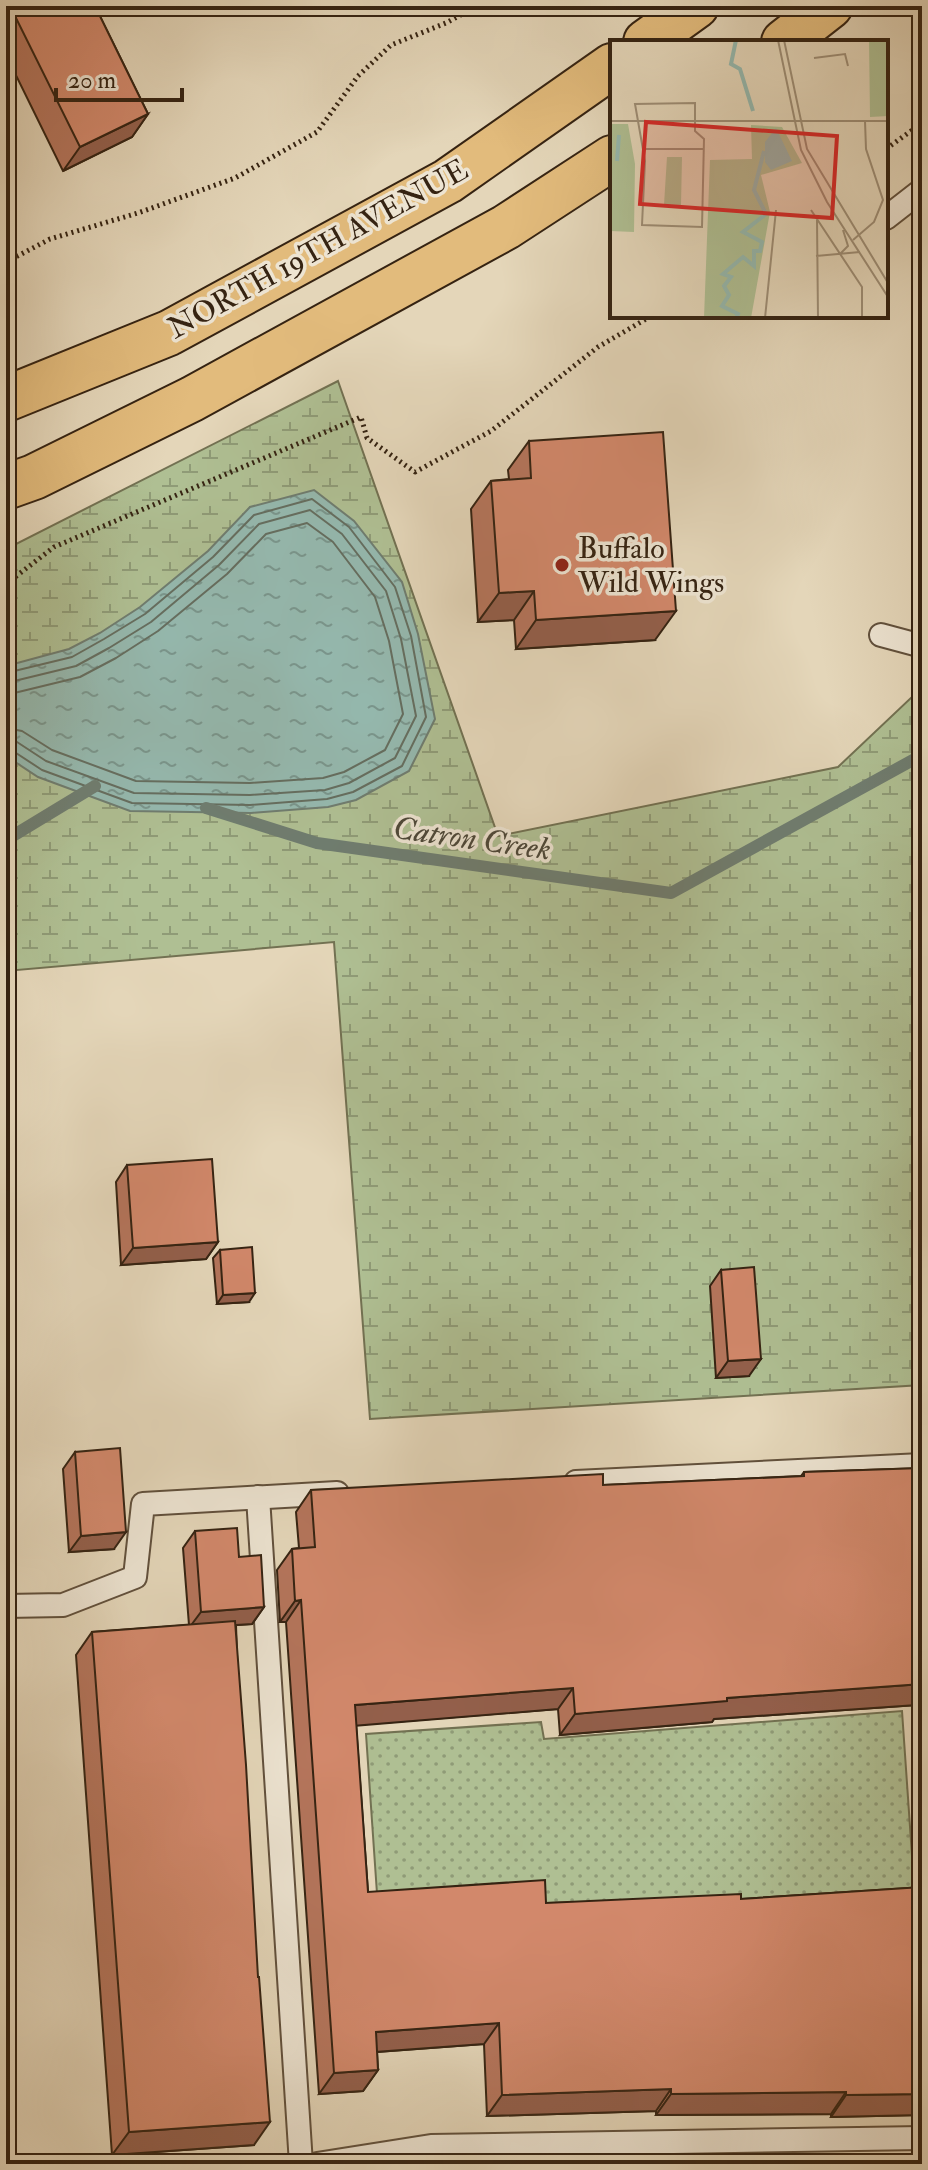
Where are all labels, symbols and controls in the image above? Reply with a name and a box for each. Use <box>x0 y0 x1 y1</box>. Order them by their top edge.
inset map <box>610 40 888 318</box>
scale bar <box>56 52 182 102</box>
text: 20 m <box>68 65 117 96</box>
street label: NORTH 19TH AVENUE <box>162 151 474 347</box>
place label: Buffalo Wild Wings <box>577 530 724 601</box>
marker: Buffalo Wild Wings <box>553 556 571 574</box>
water label: Catron Creek <box>391 808 553 870</box>

